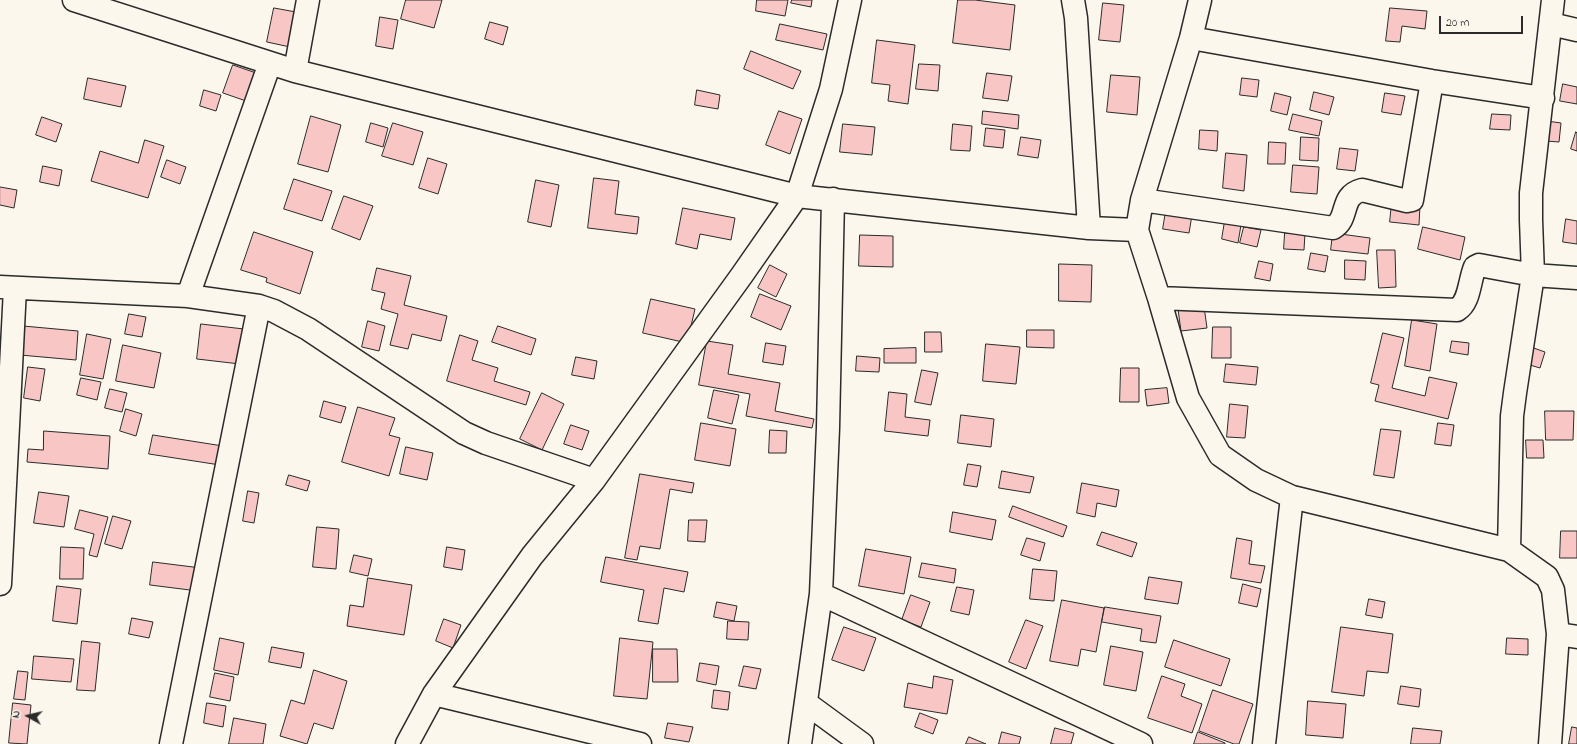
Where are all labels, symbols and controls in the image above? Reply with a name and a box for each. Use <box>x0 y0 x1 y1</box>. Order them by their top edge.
scale bar <box>1441 8 1525 34</box>
text: 20 m <box>1446 14 1469 32</box>
north arrow <box>8 696 48 736</box>
text: N <box>8 710 25 719</box>

